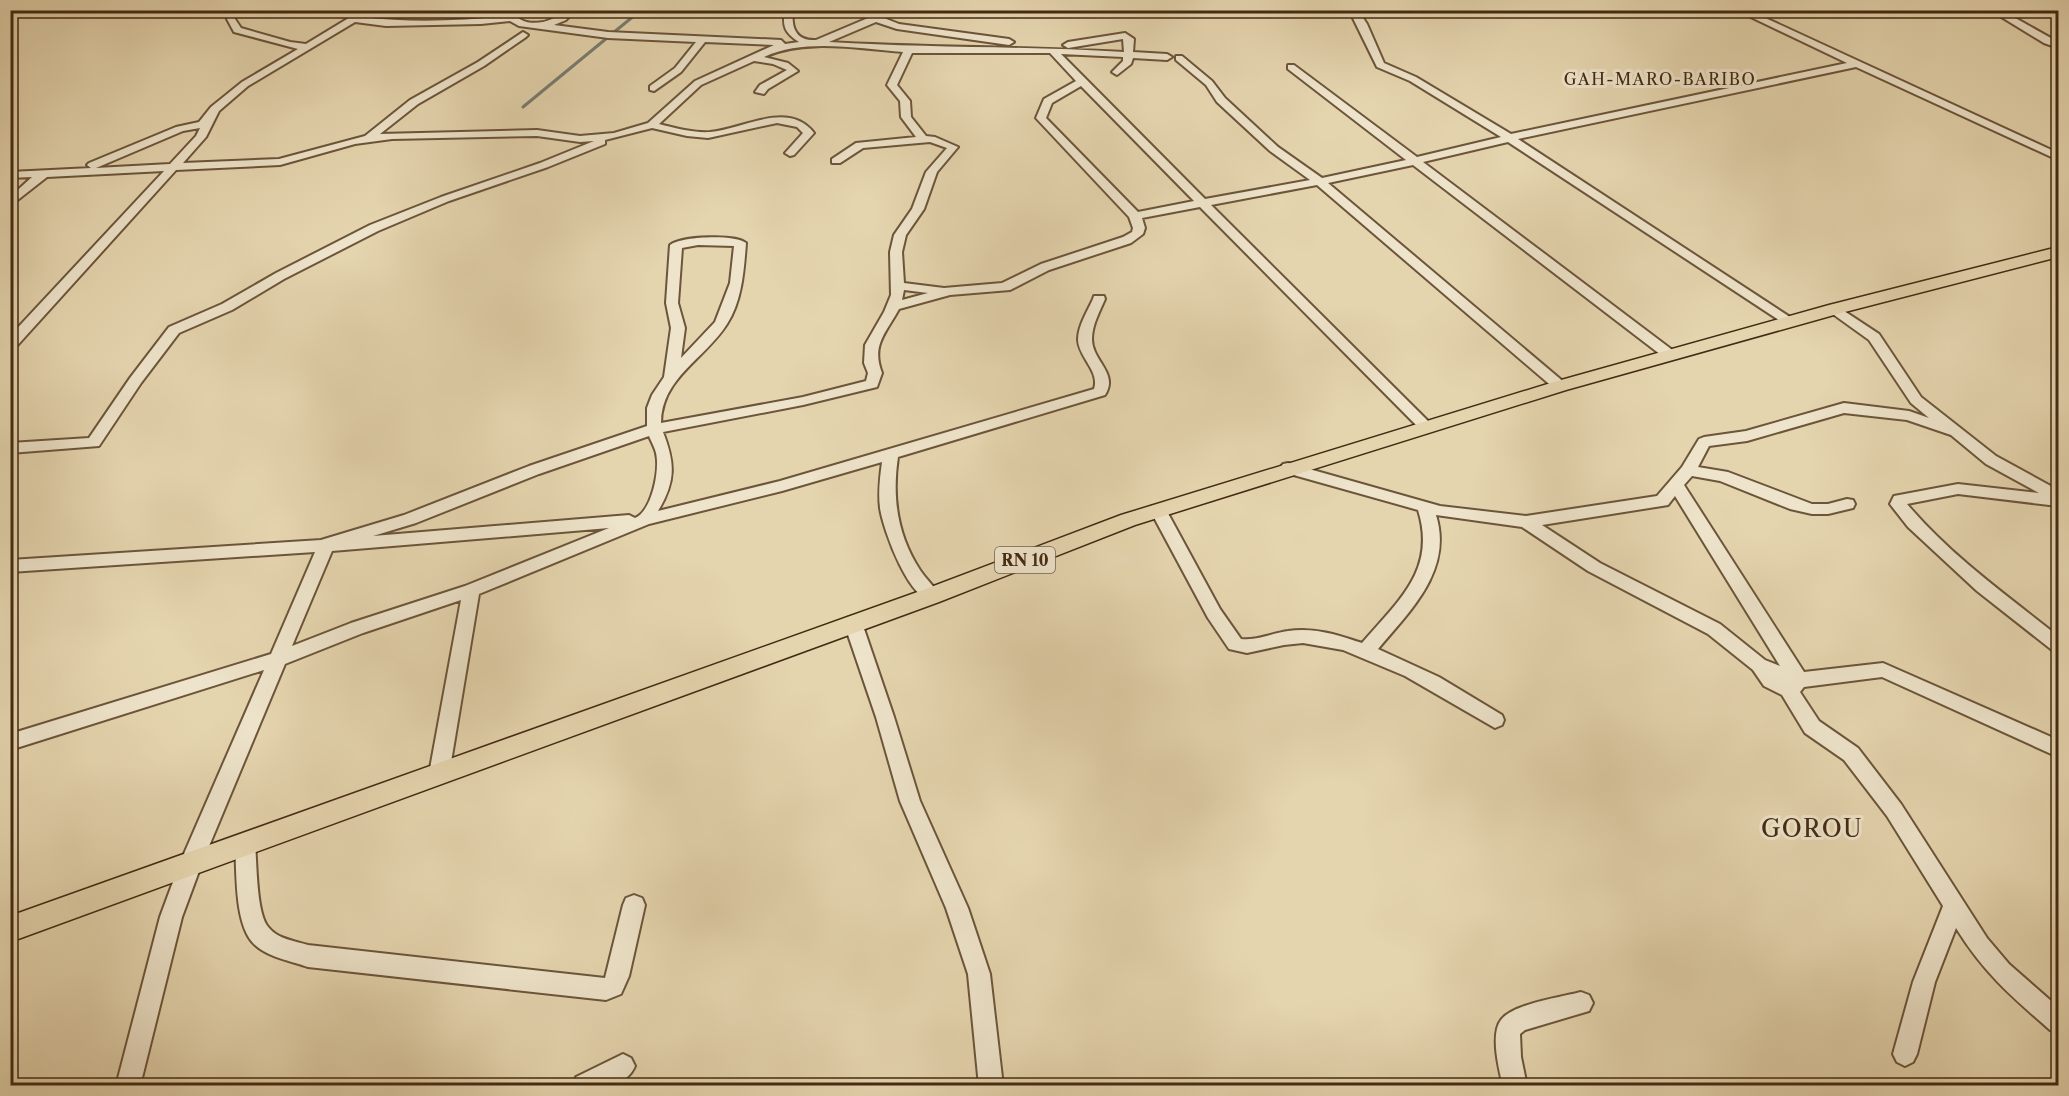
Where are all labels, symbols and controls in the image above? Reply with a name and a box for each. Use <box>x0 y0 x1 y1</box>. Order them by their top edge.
district label: GAH-MARO-BARIBO <box>1564 69 1756 89</box>
road number: RN 10 <box>995 547 1055 573</box>
district label: GOROU <box>1761 814 1863 843</box>

